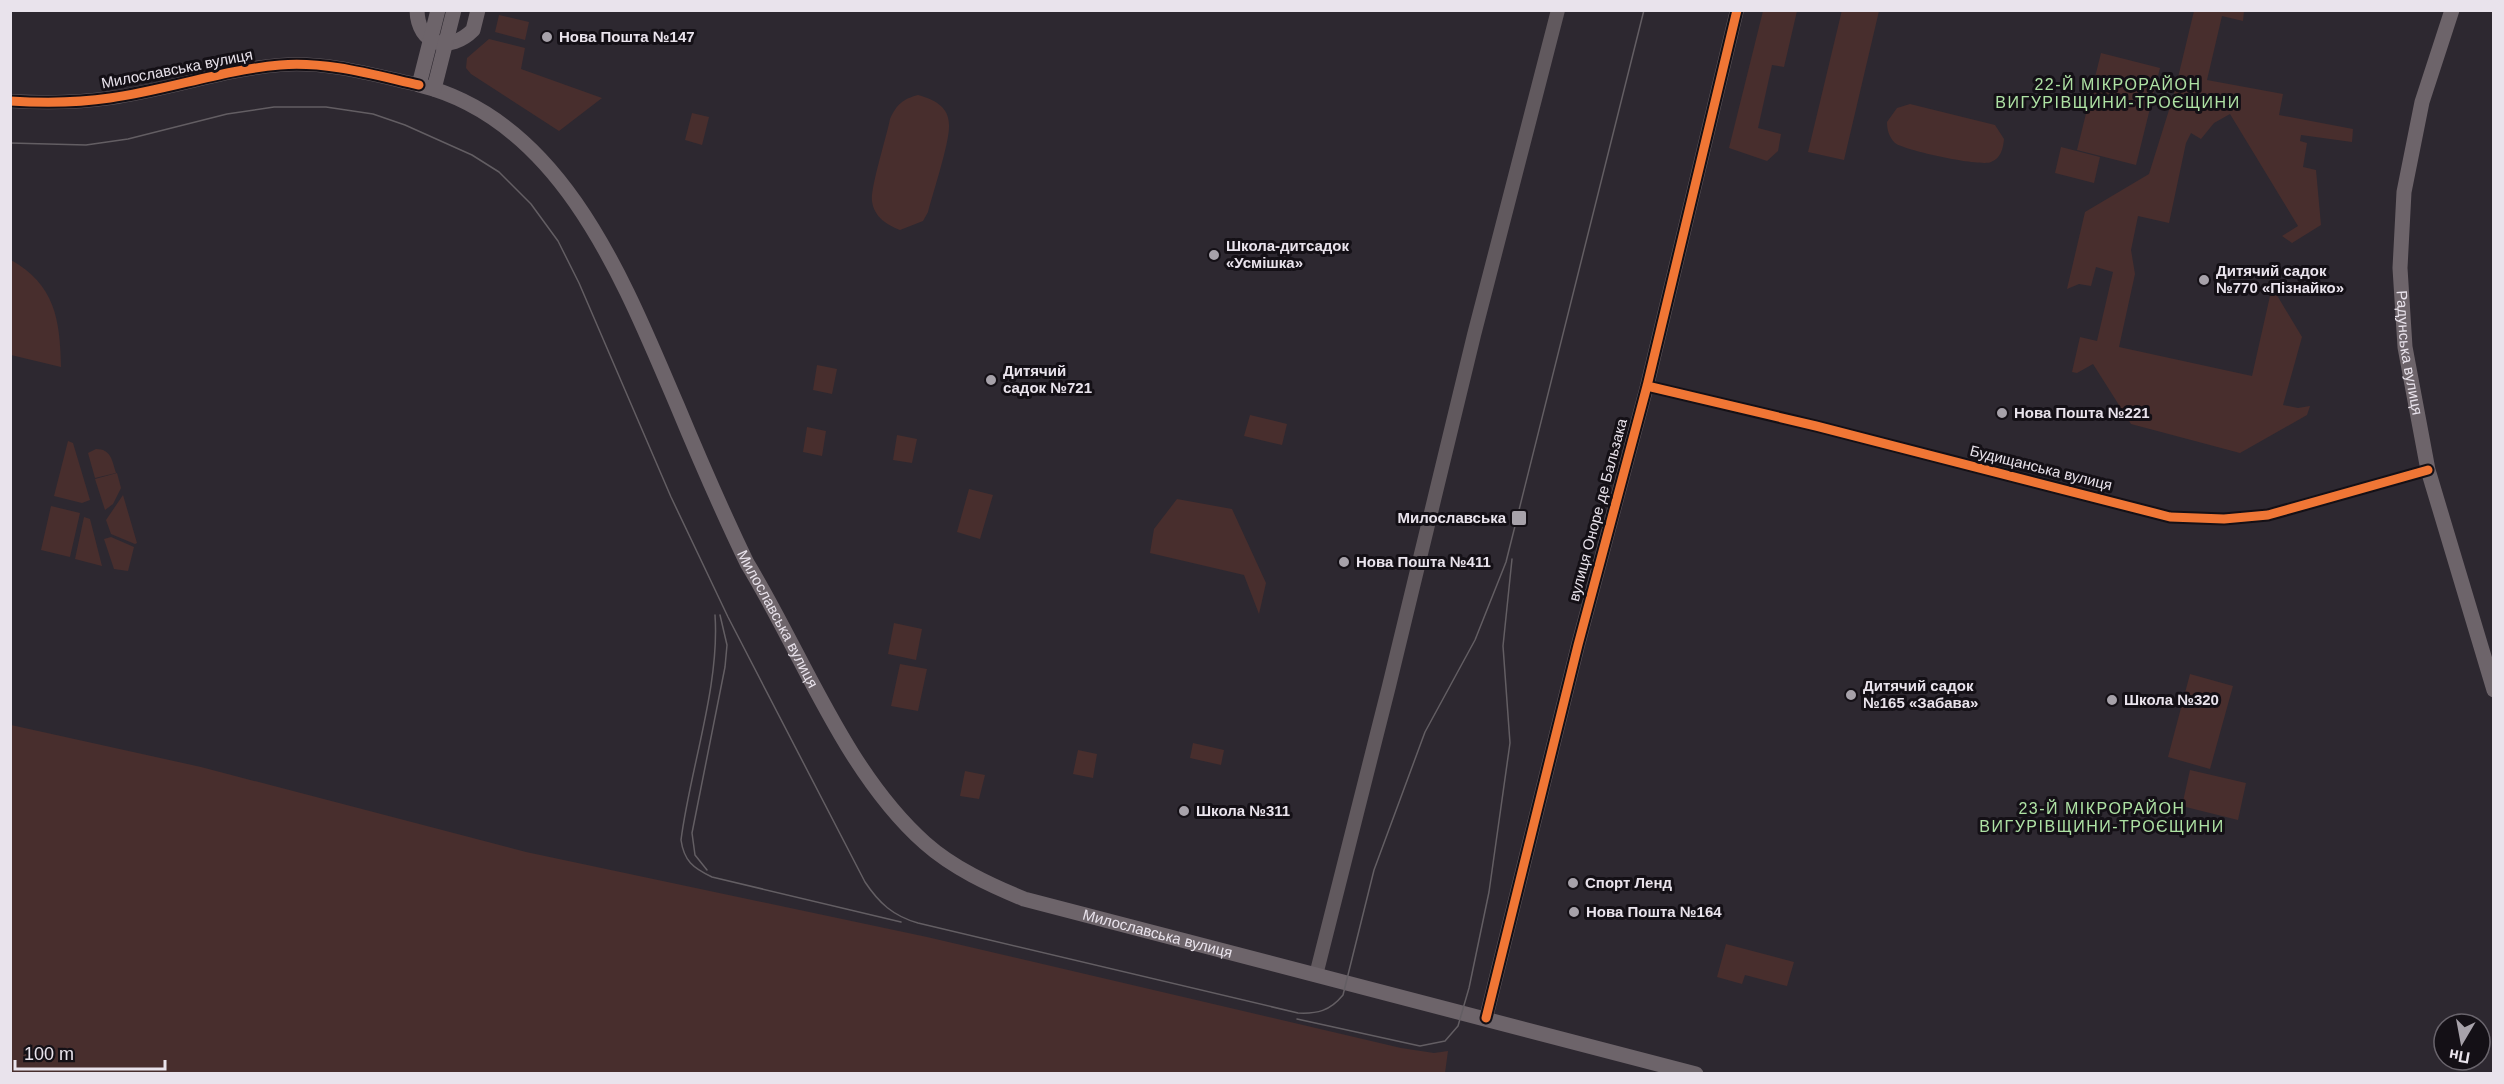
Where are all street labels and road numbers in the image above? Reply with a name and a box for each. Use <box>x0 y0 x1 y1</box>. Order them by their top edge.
street label: Милославська вулиця <box>100 45 254 92</box>
street label: Радунська вулиця <box>2393 290 2427 416</box>
street label: вулиця Оноре де Бальзака <box>1565 416 1630 603</box>
street label: Будищанська вулиця <box>1968 442 2114 493</box>
street label: Милославська вулиця <box>734 547 822 690</box>
street label: Милославська вулиця <box>1081 906 1234 961</box>

